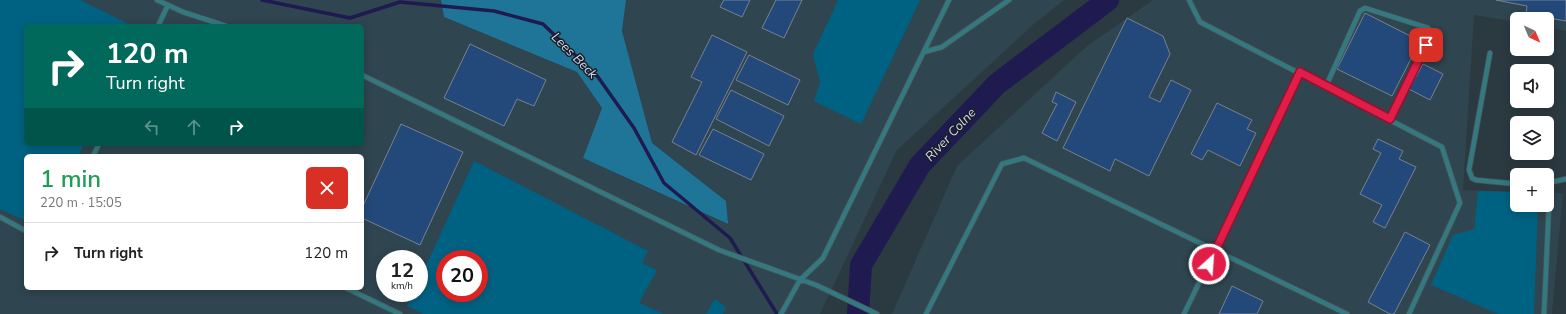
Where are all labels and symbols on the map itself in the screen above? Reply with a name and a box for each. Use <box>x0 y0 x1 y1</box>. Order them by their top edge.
north arrow <box>1510 12 1554 56</box>
pin <box>1409 28 1443 62</box>
water label: Lees Beck <box>547 29 602 83</box>
water label: River Colne <box>921 104 980 165</box>
position arrow <box>1188 243 1230 285</box>
speed limit sign: 20 <box>436 250 488 302</box>

